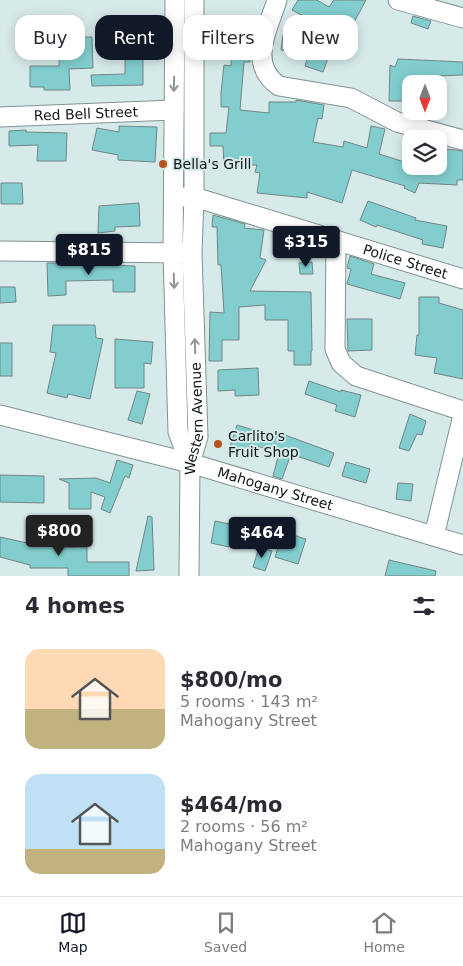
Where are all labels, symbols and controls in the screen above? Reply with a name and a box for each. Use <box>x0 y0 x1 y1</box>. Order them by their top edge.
chip: Buy <box>15 15 85 60</box>
chip: Rent <box>95 15 173 60</box>
chip: Filters <box>183 15 273 60</box>
chip: New <box>283 15 358 60</box>
one-way arrow <box>169 75 179 91</box>
north arrow <box>402 75 448 120</box>
map controls <box>402 75 447 175</box>
street label: Red Bell Street <box>34 103 139 124</box>
button: layers <box>402 130 447 175</box>
place label: Bella's Grill <box>173 156 251 172</box>
marker: Bella's Grill <box>157 158 169 170</box>
pin: $315 <box>276 226 336 268</box>
text: $315 <box>284 232 328 251</box>
pin: $815 <box>59 234 119 276</box>
text: $815 <box>67 240 111 259</box>
street label: Police Street <box>361 241 450 282</box>
one-way arrow <box>169 272 179 289</box>
one-way arrow <box>190 338 200 354</box>
street label: Western Avenue <box>182 362 207 475</box>
place label: Carlito's Fruit Shop <box>228 428 299 460</box>
marker: Carlito's Fruit Shop <box>212 438 224 450</box>
street label: Mahogany Street <box>216 464 335 514</box>
pin: $800 <box>29 514 89 557</box>
pin: $464 <box>232 516 292 559</box>
text: $800 <box>37 521 81 540</box>
text: $464 <box>240 523 284 542</box>
icon: filters <box>410 592 438 620</box>
text: 4 homes <box>25 594 125 618</box>
text: $800/mo <box>180 668 282 692</box>
icon: home <box>65 669 125 729</box>
text: 5 rooms · 143 m² <box>180 692 318 711</box>
text: Mahogany Street <box>180 711 317 730</box>
text: $464/mo <box>180 793 282 817</box>
icon: home <box>65 794 125 854</box>
text: 2 rooms · 56 m² <box>180 817 308 836</box>
text: Mahogany Street <box>180 836 317 855</box>
tab: Map <box>58 909 88 955</box>
tab: Saved <box>204 909 247 955</box>
tab: Home <box>364 909 405 955</box>

